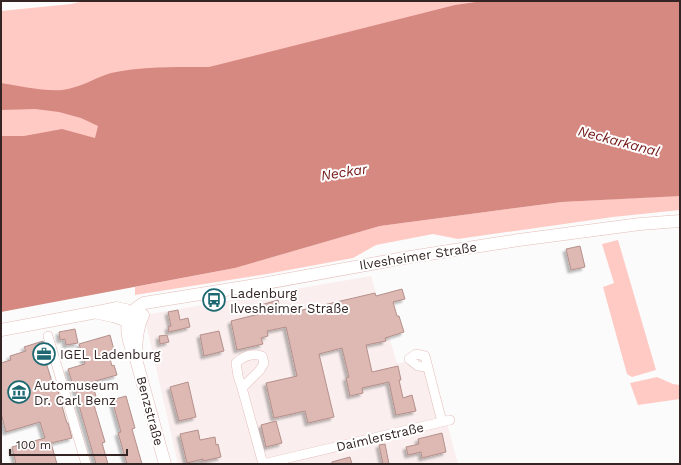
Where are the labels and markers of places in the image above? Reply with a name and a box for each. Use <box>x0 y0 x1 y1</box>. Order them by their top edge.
place label: Ladenburg Ilvesheimer Straße <box>230 286 349 316</box>
bus stop icon: Ladenburg Ilvesheimer Straße <box>201 287 227 313</box>
office icon: IGEL Ladenburg <box>31 341 57 367</box>
place label: IGEL Ladenburg <box>60 347 160 362</box>
place label: Automuseum Dr. Carl Benz <box>34 378 119 408</box>
museum icon: Automuseum Dr. Carl Benz <box>6 379 32 405</box>

